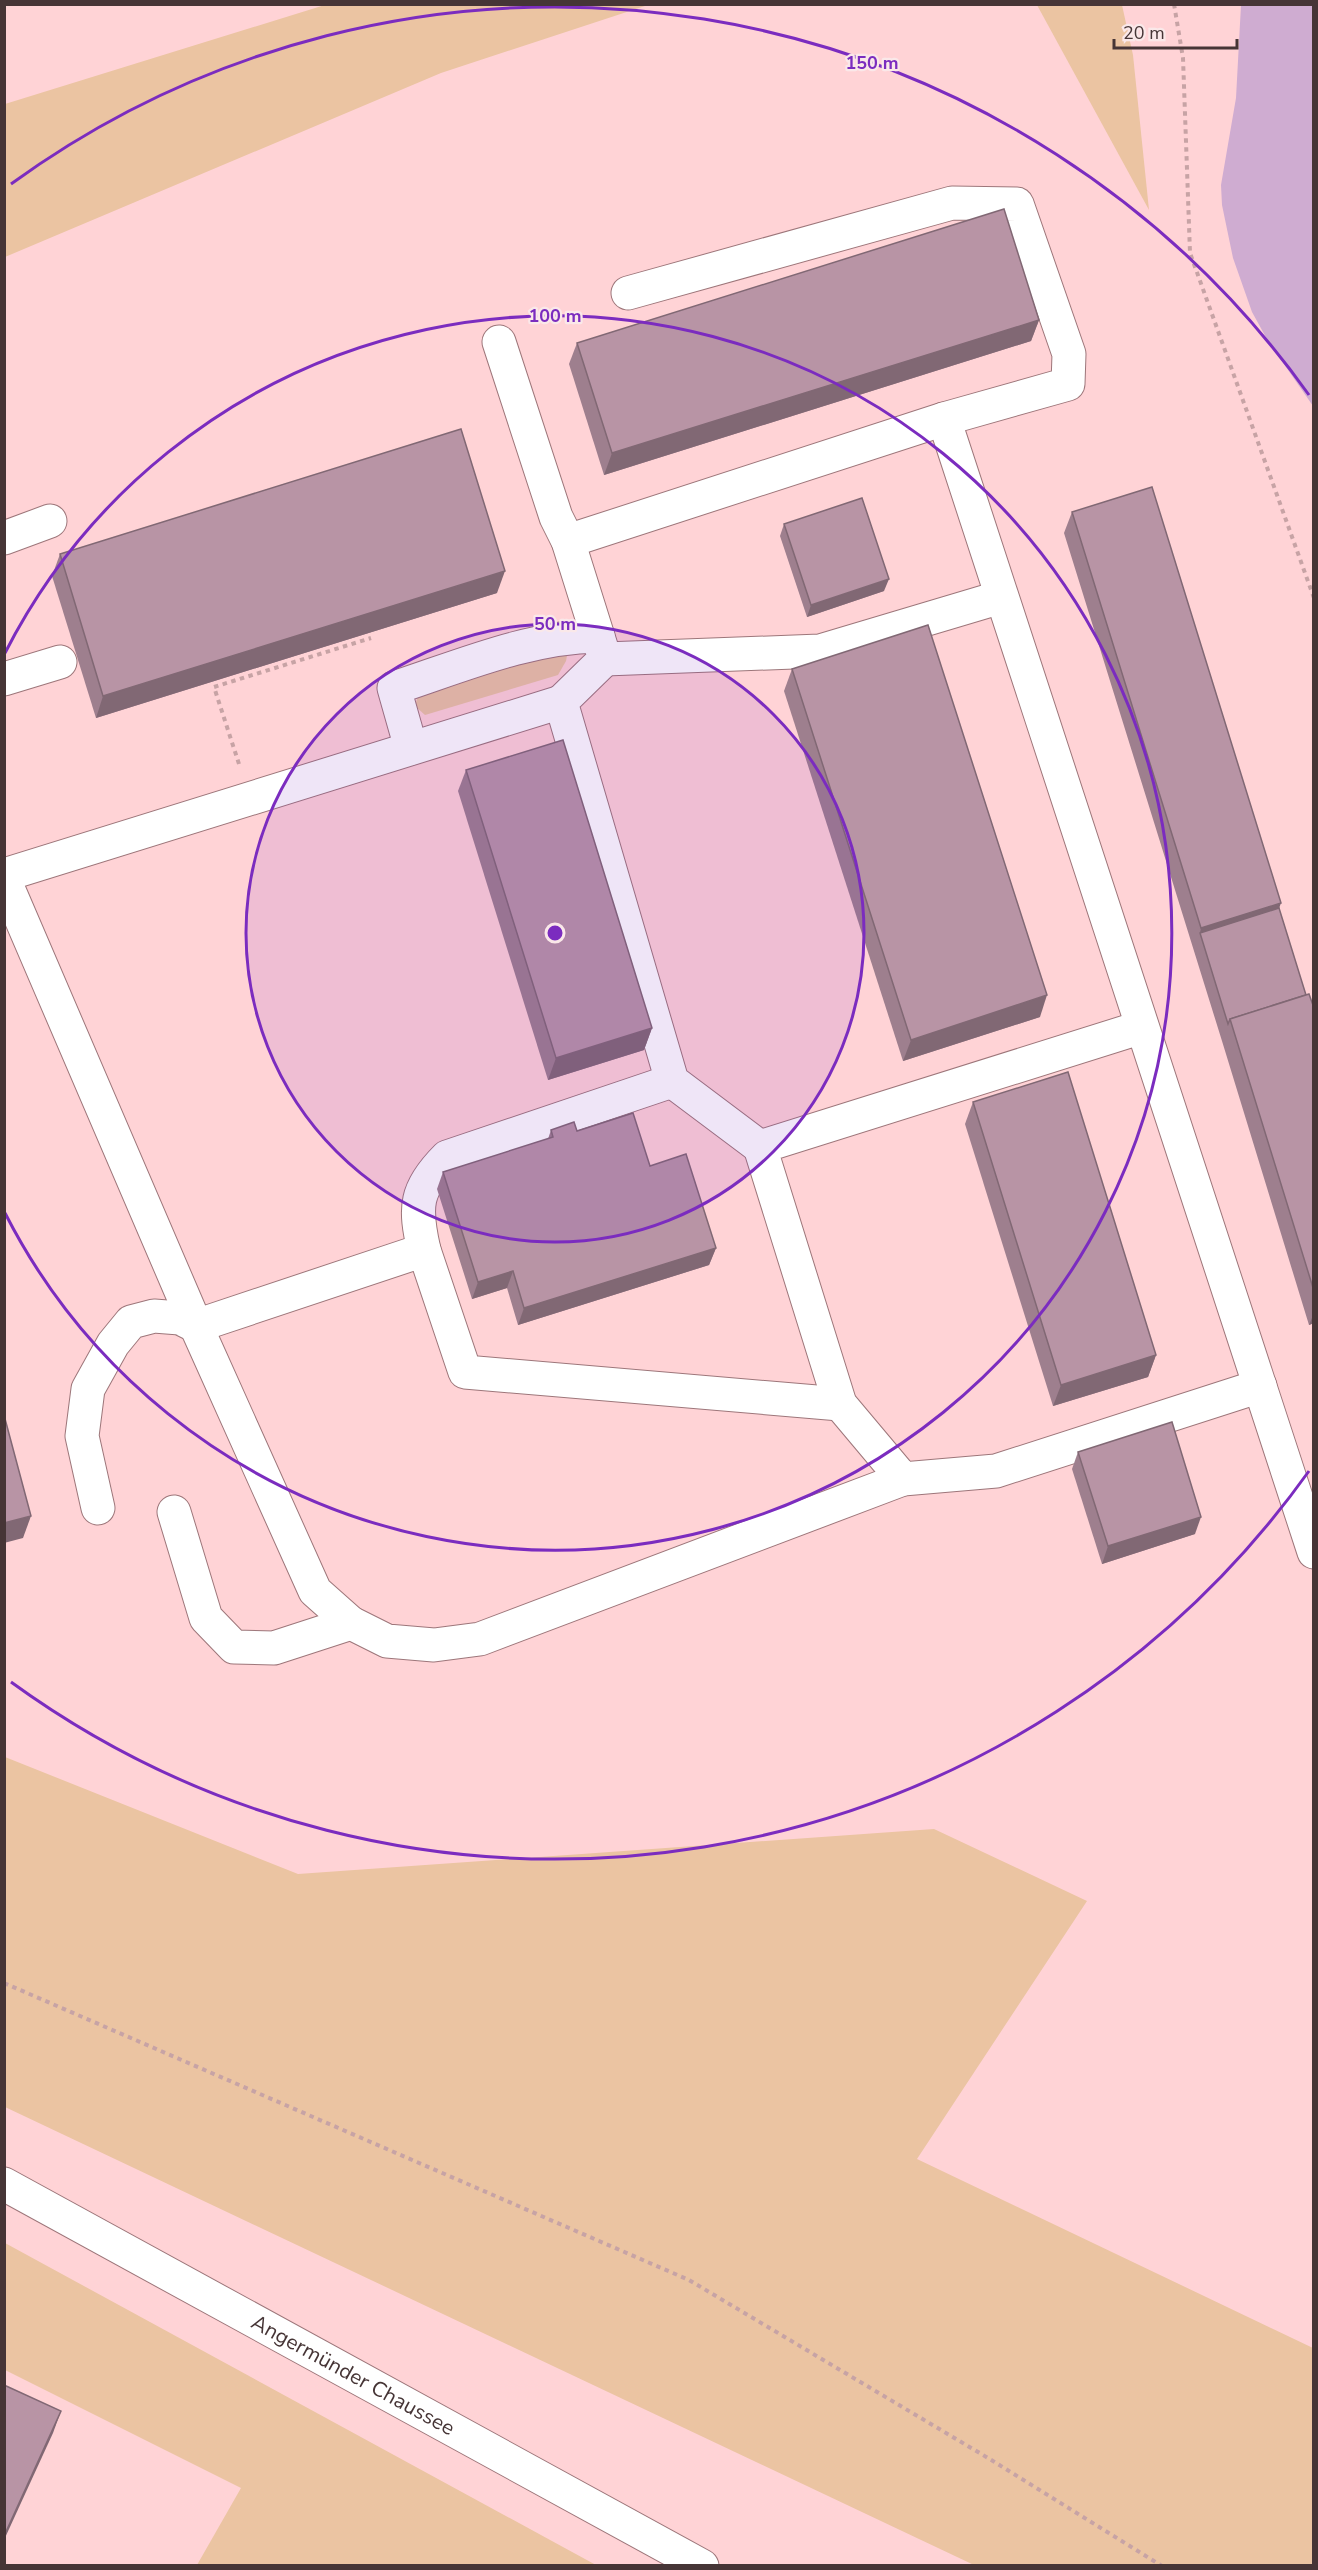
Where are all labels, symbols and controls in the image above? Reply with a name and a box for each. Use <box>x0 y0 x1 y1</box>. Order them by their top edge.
scale bar <box>1114 12 1237 50</box>
text: 20 m <box>1123 21 1165 45</box>
text: 150 m <box>845 51 899 75</box>
text: 100 m <box>528 304 582 328</box>
text: 50 m <box>534 612 576 636</box>
centre of rings <box>545 923 565 943</box>
street label: Angermünder Chaussee <box>246 2308 460 2442</box>

